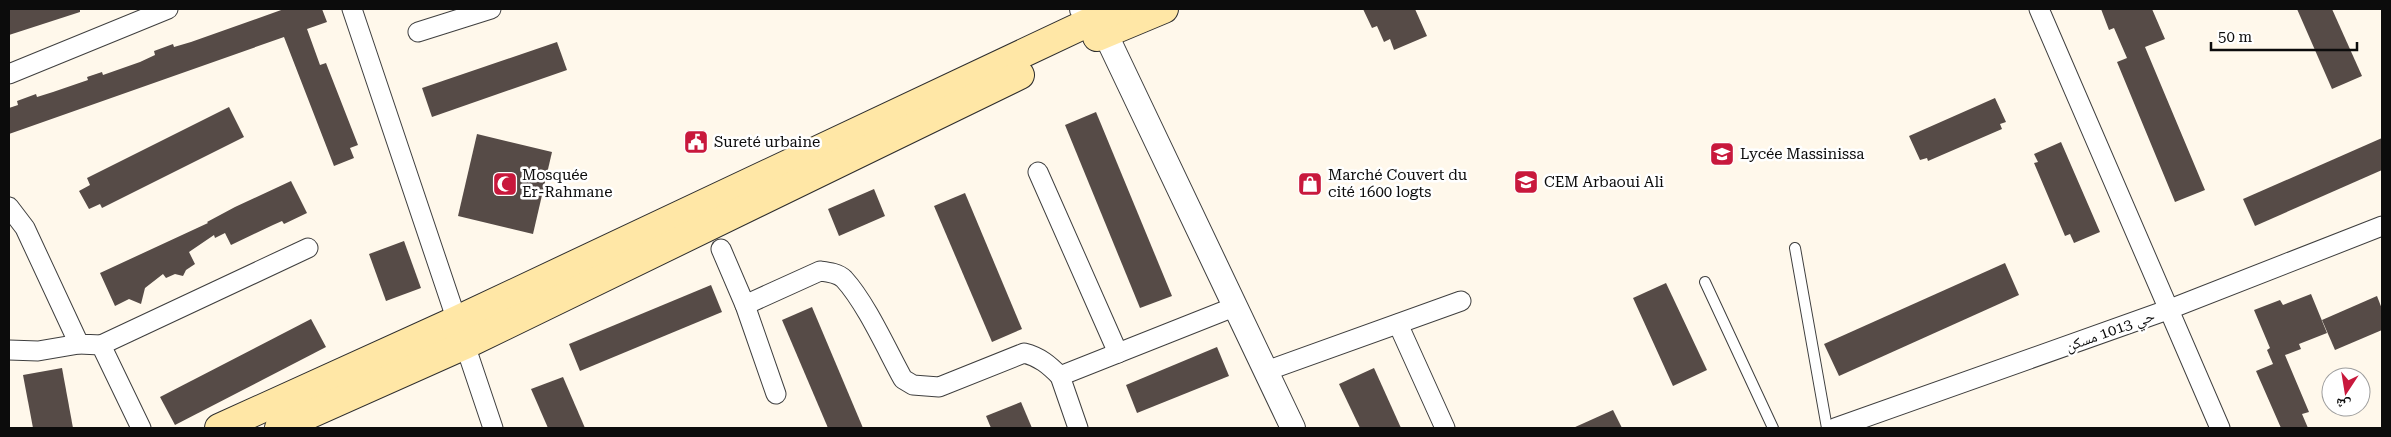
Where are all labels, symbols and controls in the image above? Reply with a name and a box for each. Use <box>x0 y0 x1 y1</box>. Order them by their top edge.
scale bar <box>2211 20 2357 52</box>
text: 50 m <box>2218 28 2253 46</box>
public building icon: Sureté urbaine <box>683 129 709 155</box>
place label: Sureté urbaine <box>714 133 820 151</box>
school or university icon: Lycée Massinissa <box>1709 141 1735 167</box>
place label: Lycée Massinissa <box>1740 145 1864 163</box>
place label: Mosquée Er-Rahmane <box>522 166 612 201</box>
place label: Marché Couvert du cité 1600 logts <box>1328 166 1468 201</box>
school or university icon: CEM Arbaoui Ali <box>1513 169 1539 195</box>
mosque icon: Mosquée Er-Rahmane <box>492 171 518 197</box>
shop icon: Marché Couvert du cité 1600 logts <box>1297 171 1323 197</box>
place label: CEM Arbaoui Ali <box>1544 173 1664 191</box>
street label: حي 1013 مسكن <box>2063 306 2158 358</box>
north arrow <box>2321 367 2371 417</box>
text: ش <box>2334 394 2352 414</box>

